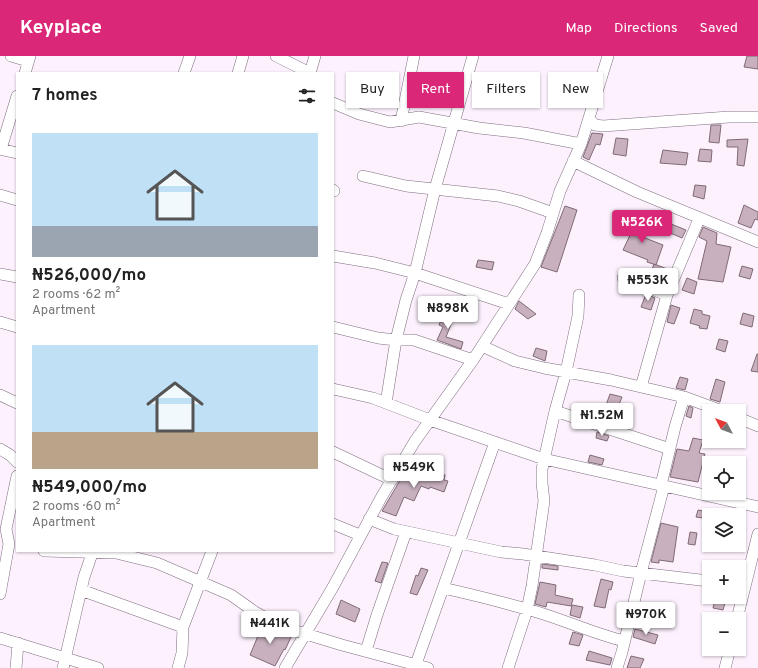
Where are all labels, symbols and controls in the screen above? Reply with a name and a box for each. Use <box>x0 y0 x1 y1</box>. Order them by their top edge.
text: Keyplace <box>20 16 102 40</box>
text: Map <box>566 20 592 37</box>
text: Directions <box>614 20 678 37</box>
text: Saved <box>700 20 738 37</box>
chip: Buy <box>346 72 399 108</box>
chip: Rent <box>407 72 464 108</box>
chip: Filters <box>472 72 540 108</box>
chip: New <box>548 72 603 108</box>
text: 7 homes <box>32 85 98 107</box>
icon: filters <box>296 85 318 107</box>
icon: home <box>139 159 211 231</box>
pin: ₦526K <box>614 210 670 244</box>
text: ₦526K <box>621 215 663 231</box>
text: ₦526,000/mo <box>32 265 146 287</box>
pin: ₦553K <box>620 268 676 302</box>
text: ₦553K <box>627 273 669 289</box>
text: 2 rooms · 62 m² <box>32 287 120 303</box>
pin: ₦898K <box>420 296 476 330</box>
text: ₦898K <box>427 301 469 317</box>
text: Apartment <box>32 303 95 319</box>
icon: home <box>139 371 211 443</box>
pin: ₦1.52M <box>569 403 635 437</box>
north arrow <box>702 404 746 448</box>
map controls <box>702 404 746 656</box>
text: ₦1.52M <box>580 408 624 424</box>
pin: ₦549K <box>386 455 442 489</box>
button: locate <box>702 456 746 500</box>
text: ₦549K <box>393 460 435 476</box>
text: ₦549,000/mo <box>32 477 147 499</box>
text: 2 rooms · 60 m² <box>32 499 121 515</box>
button: layers <box>702 508 746 552</box>
text: Apartment <box>32 515 95 531</box>
button: + <box>702 560 746 604</box>
pin: ₦970K <box>618 602 674 636</box>
text: ₦970K <box>625 607 667 623</box>
pin: ₦441K <box>242 611 298 645</box>
button: − <box>702 612 746 656</box>
text: ₦441K <box>250 616 290 632</box>

